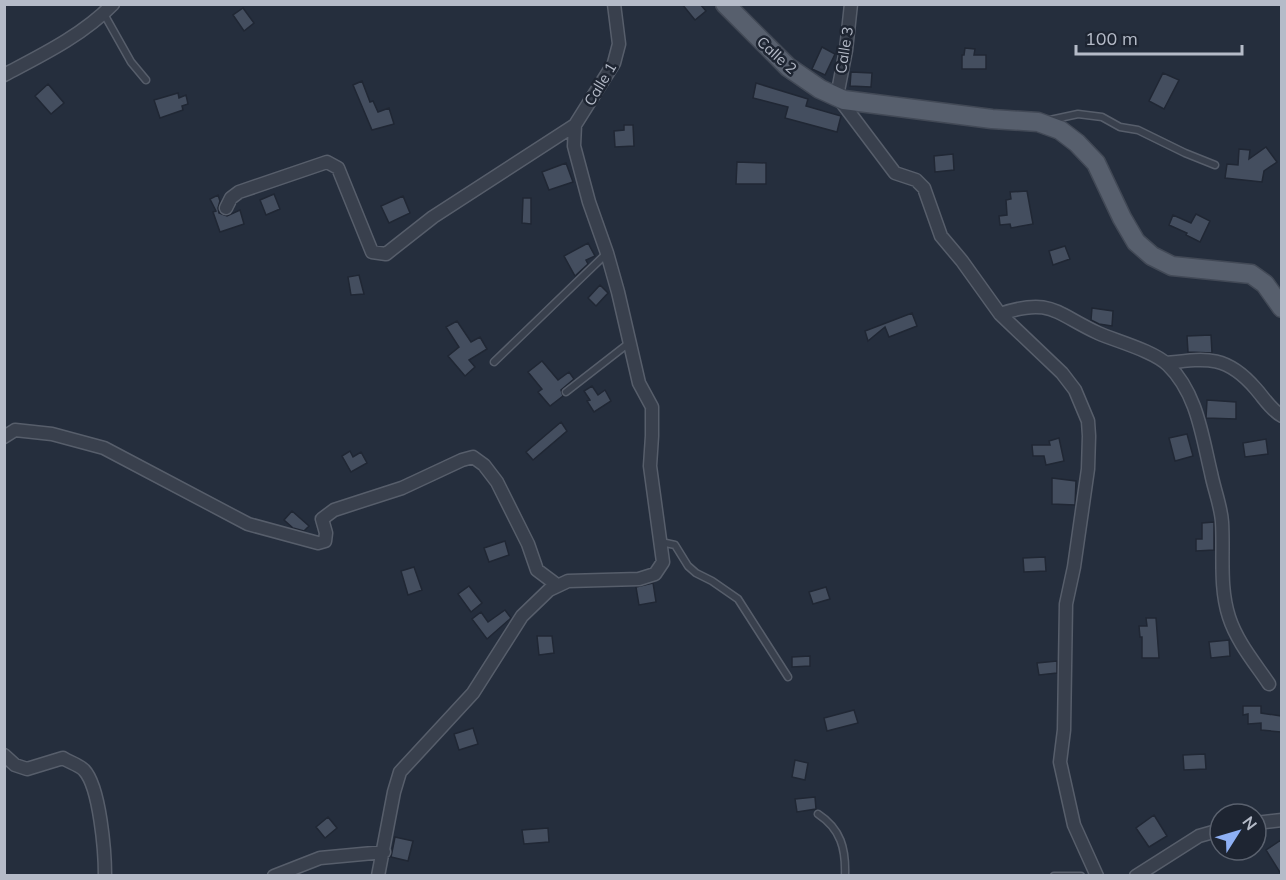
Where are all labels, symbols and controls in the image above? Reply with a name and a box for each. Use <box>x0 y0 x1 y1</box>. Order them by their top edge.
scale bar <box>1076 18 1242 56</box>
street label: Calle 3 <box>831 25 857 75</box>
text: 100 m <box>1085 27 1138 50</box>
street label: Calle 2 <box>753 32 801 78</box>
street label: Calle 1 <box>580 59 620 109</box>
north arrow <box>1208 802 1268 862</box>
text: N <box>1238 812 1262 834</box>

